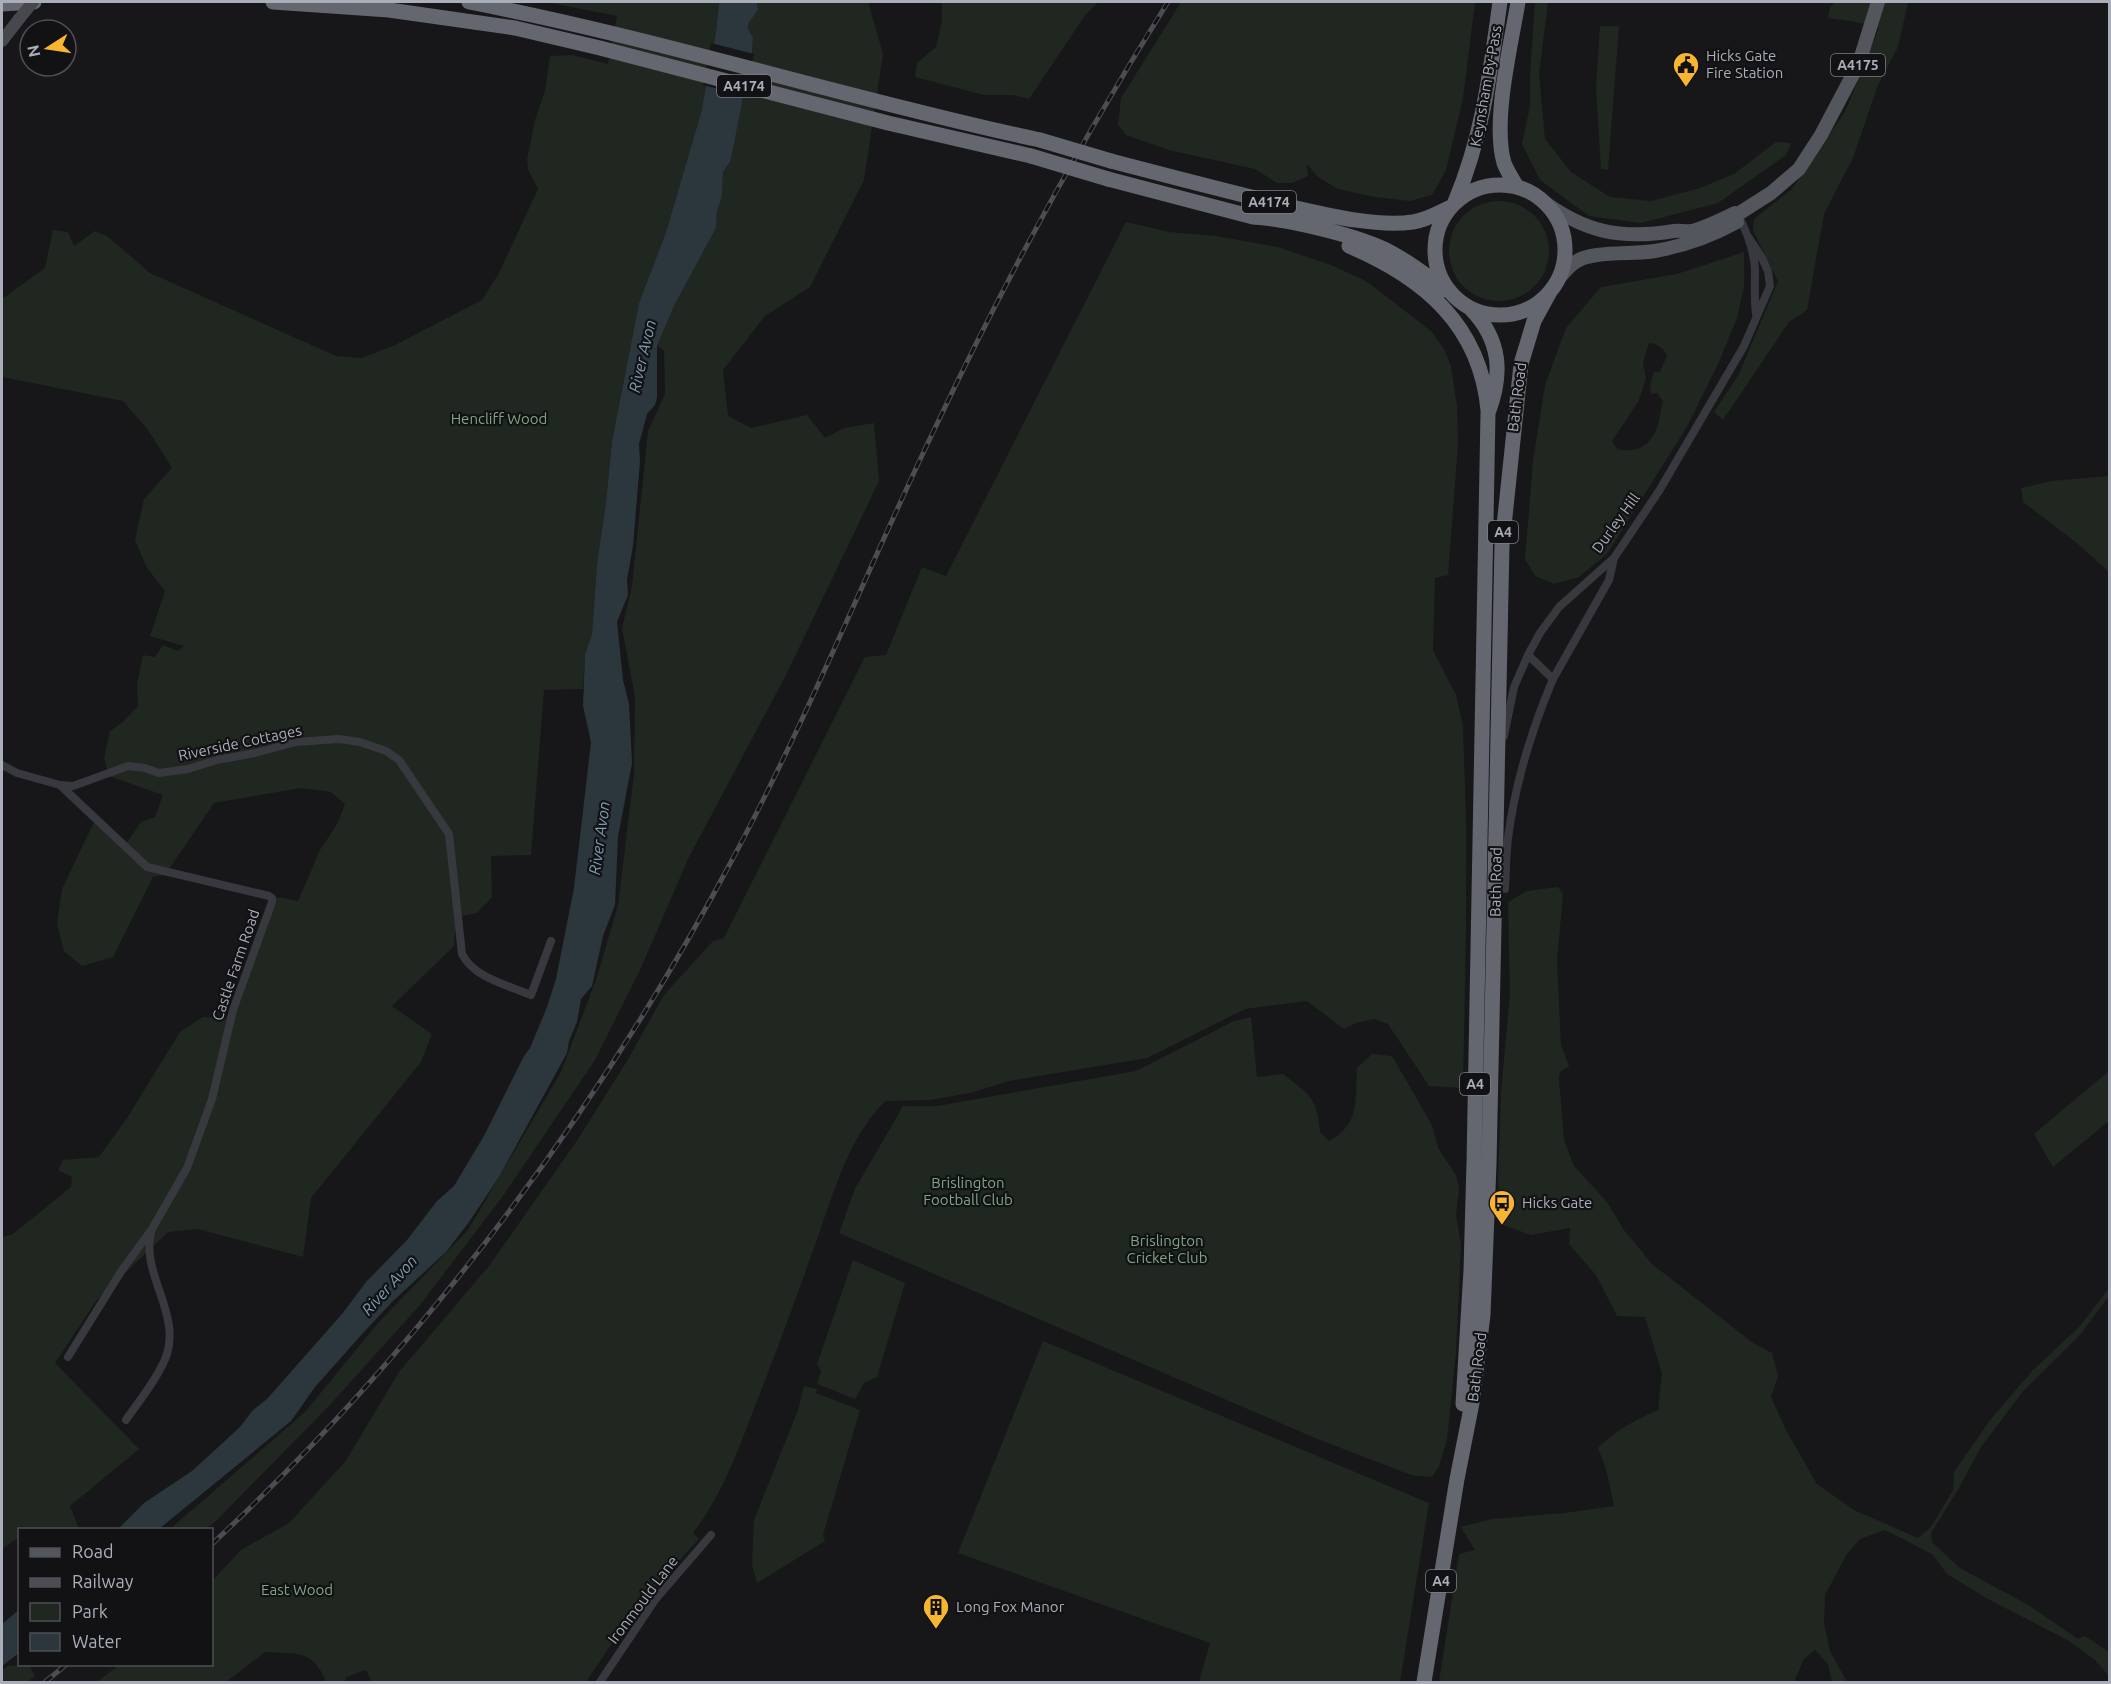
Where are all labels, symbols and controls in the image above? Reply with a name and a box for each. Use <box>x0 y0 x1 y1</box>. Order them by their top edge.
north arrow <box>18 18 78 78</box>
street label: Keynsham By-Pass <box>1466 24 1505 148</box>
text: N <box>23 43 43 59</box>
place label: Hicks Gate Fire Station <box>1706 47 1783 81</box>
public building icon: Hicks Gate Fire Station <box>1671 50 1701 88</box>
road number: A4175 <box>1831 54 1885 76</box>
road number: A4174 <box>717 75 771 97</box>
road number: A4174 <box>1242 191 1296 213</box>
water label: River Avon <box>625 318 659 394</box>
street label: Bath Road <box>1504 361 1529 433</box>
park label: Hencliff Wood <box>451 410 547 427</box>
street label: Durley Hill <box>1588 489 1643 556</box>
road number: A4 <box>1488 521 1518 543</box>
street label: Riverside Cottages <box>177 721 303 764</box>
water label: River Avon <box>585 800 613 876</box>
street label: Bath Road <box>1486 847 1505 917</box>
street label: Castle Farm Road <box>209 907 263 1023</box>
road number: A4 <box>1460 1073 1490 1095</box>
park label: Brislington Football Club <box>923 1174 1013 1208</box>
bus stop icon: Hicks Gate <box>1487 1188 1517 1226</box>
place label: Hicks Gate <box>1522 1194 1592 1211</box>
park label: Brislington Cricket Club <box>1127 1232 1207 1266</box>
water label: River Avon <box>357 1251 421 1319</box>
street label: Bath Road <box>1464 1331 1489 1403</box>
legend <box>18 1528 213 1666</box>
text: Road <box>72 1541 114 1561</box>
street label: Ironmould Lane <box>604 1552 681 1647</box>
road number: A4 <box>1426 1570 1456 1592</box>
text: Railway <box>72 1571 134 1591</box>
park label: East Wood <box>261 1581 333 1598</box>
building icon: Long Fox Manor <box>921 1592 951 1630</box>
place label: Long Fox Manor <box>956 1598 1065 1615</box>
text: Park <box>72 1601 108 1621</box>
text: Water <box>72 1631 122 1651</box>

